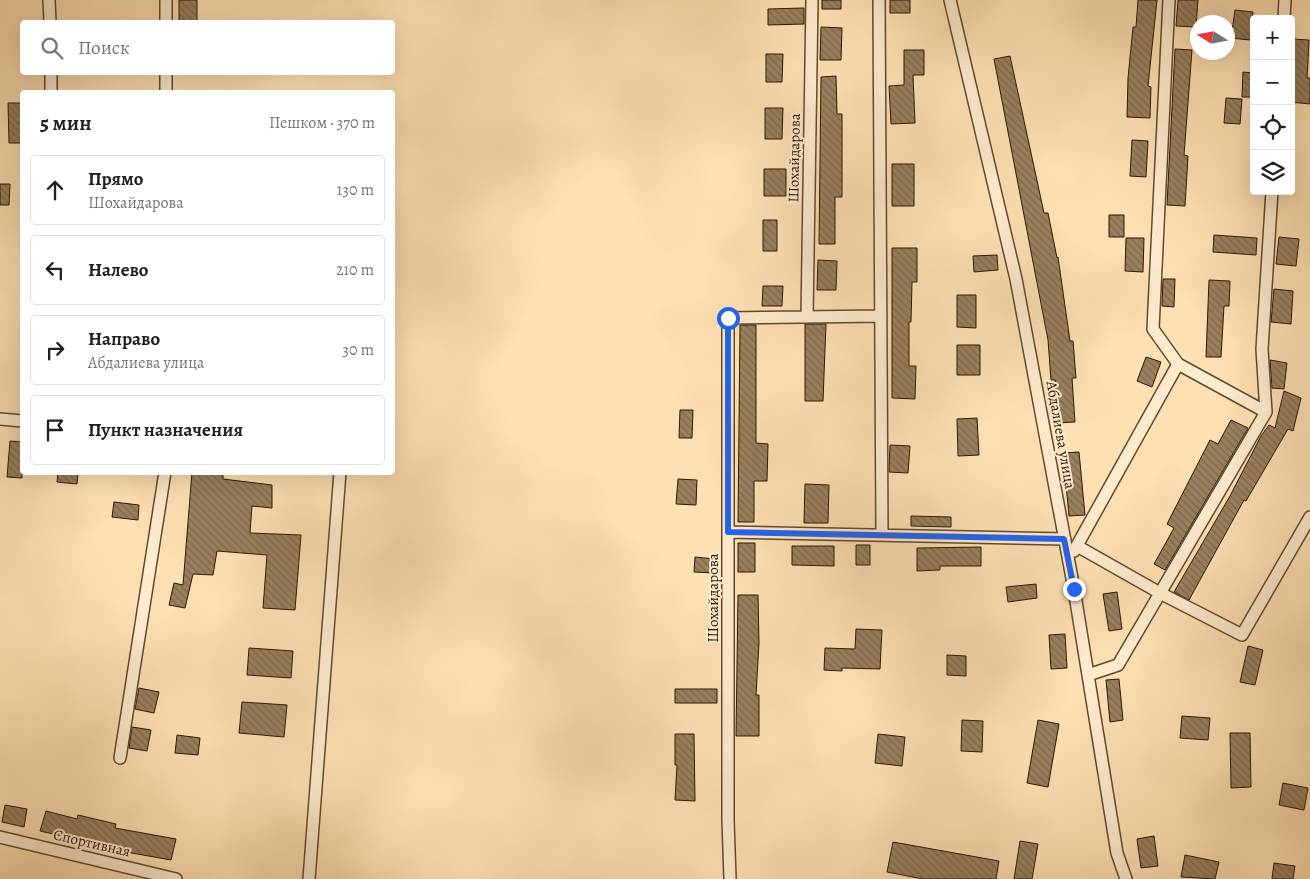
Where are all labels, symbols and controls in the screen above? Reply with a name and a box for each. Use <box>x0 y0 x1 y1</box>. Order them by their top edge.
north arrow <box>1190 15 1235 60</box>
map controls <box>1250 15 1295 195</box>
button: + <box>1250 15 1295 60</box>
search box <box>20 20 395 75</box>
icon: search <box>38 34 66 62</box>
text: Поиск <box>78 35 130 61</box>
button: − <box>1250 60 1295 105</box>
button: locate <box>1250 105 1295 150</box>
text: 5 мин <box>40 109 92 137</box>
text: Пешком · 370 m <box>269 112 375 134</box>
street label: Шохайдарова <box>783 113 805 203</box>
button: layers <box>1250 150 1295 195</box>
text: Прямо <box>88 166 143 192</box>
icon: ahead <box>41 176 69 204</box>
text: 130 m <box>337 179 374 201</box>
text: Шохайдарова <box>88 192 184 214</box>
icon: left <box>41 256 69 284</box>
text: Налево <box>88 257 148 283</box>
text: 210 m <box>336 259 374 281</box>
route start <box>717 307 740 330</box>
text: Направо <box>88 326 160 352</box>
icon: right <box>41 336 69 364</box>
text: 30 m <box>342 339 374 361</box>
text: Абдалиева улица <box>88 352 204 374</box>
street label: Абдалиева улица <box>1042 379 1080 491</box>
icon: arrive <box>41 416 69 444</box>
text: Пункт назначения <box>88 417 243 443</box>
street label: Шохайдарова <box>703 553 723 643</box>
route end <box>1063 578 1086 601</box>
street label: Спортивная <box>51 824 133 862</box>

